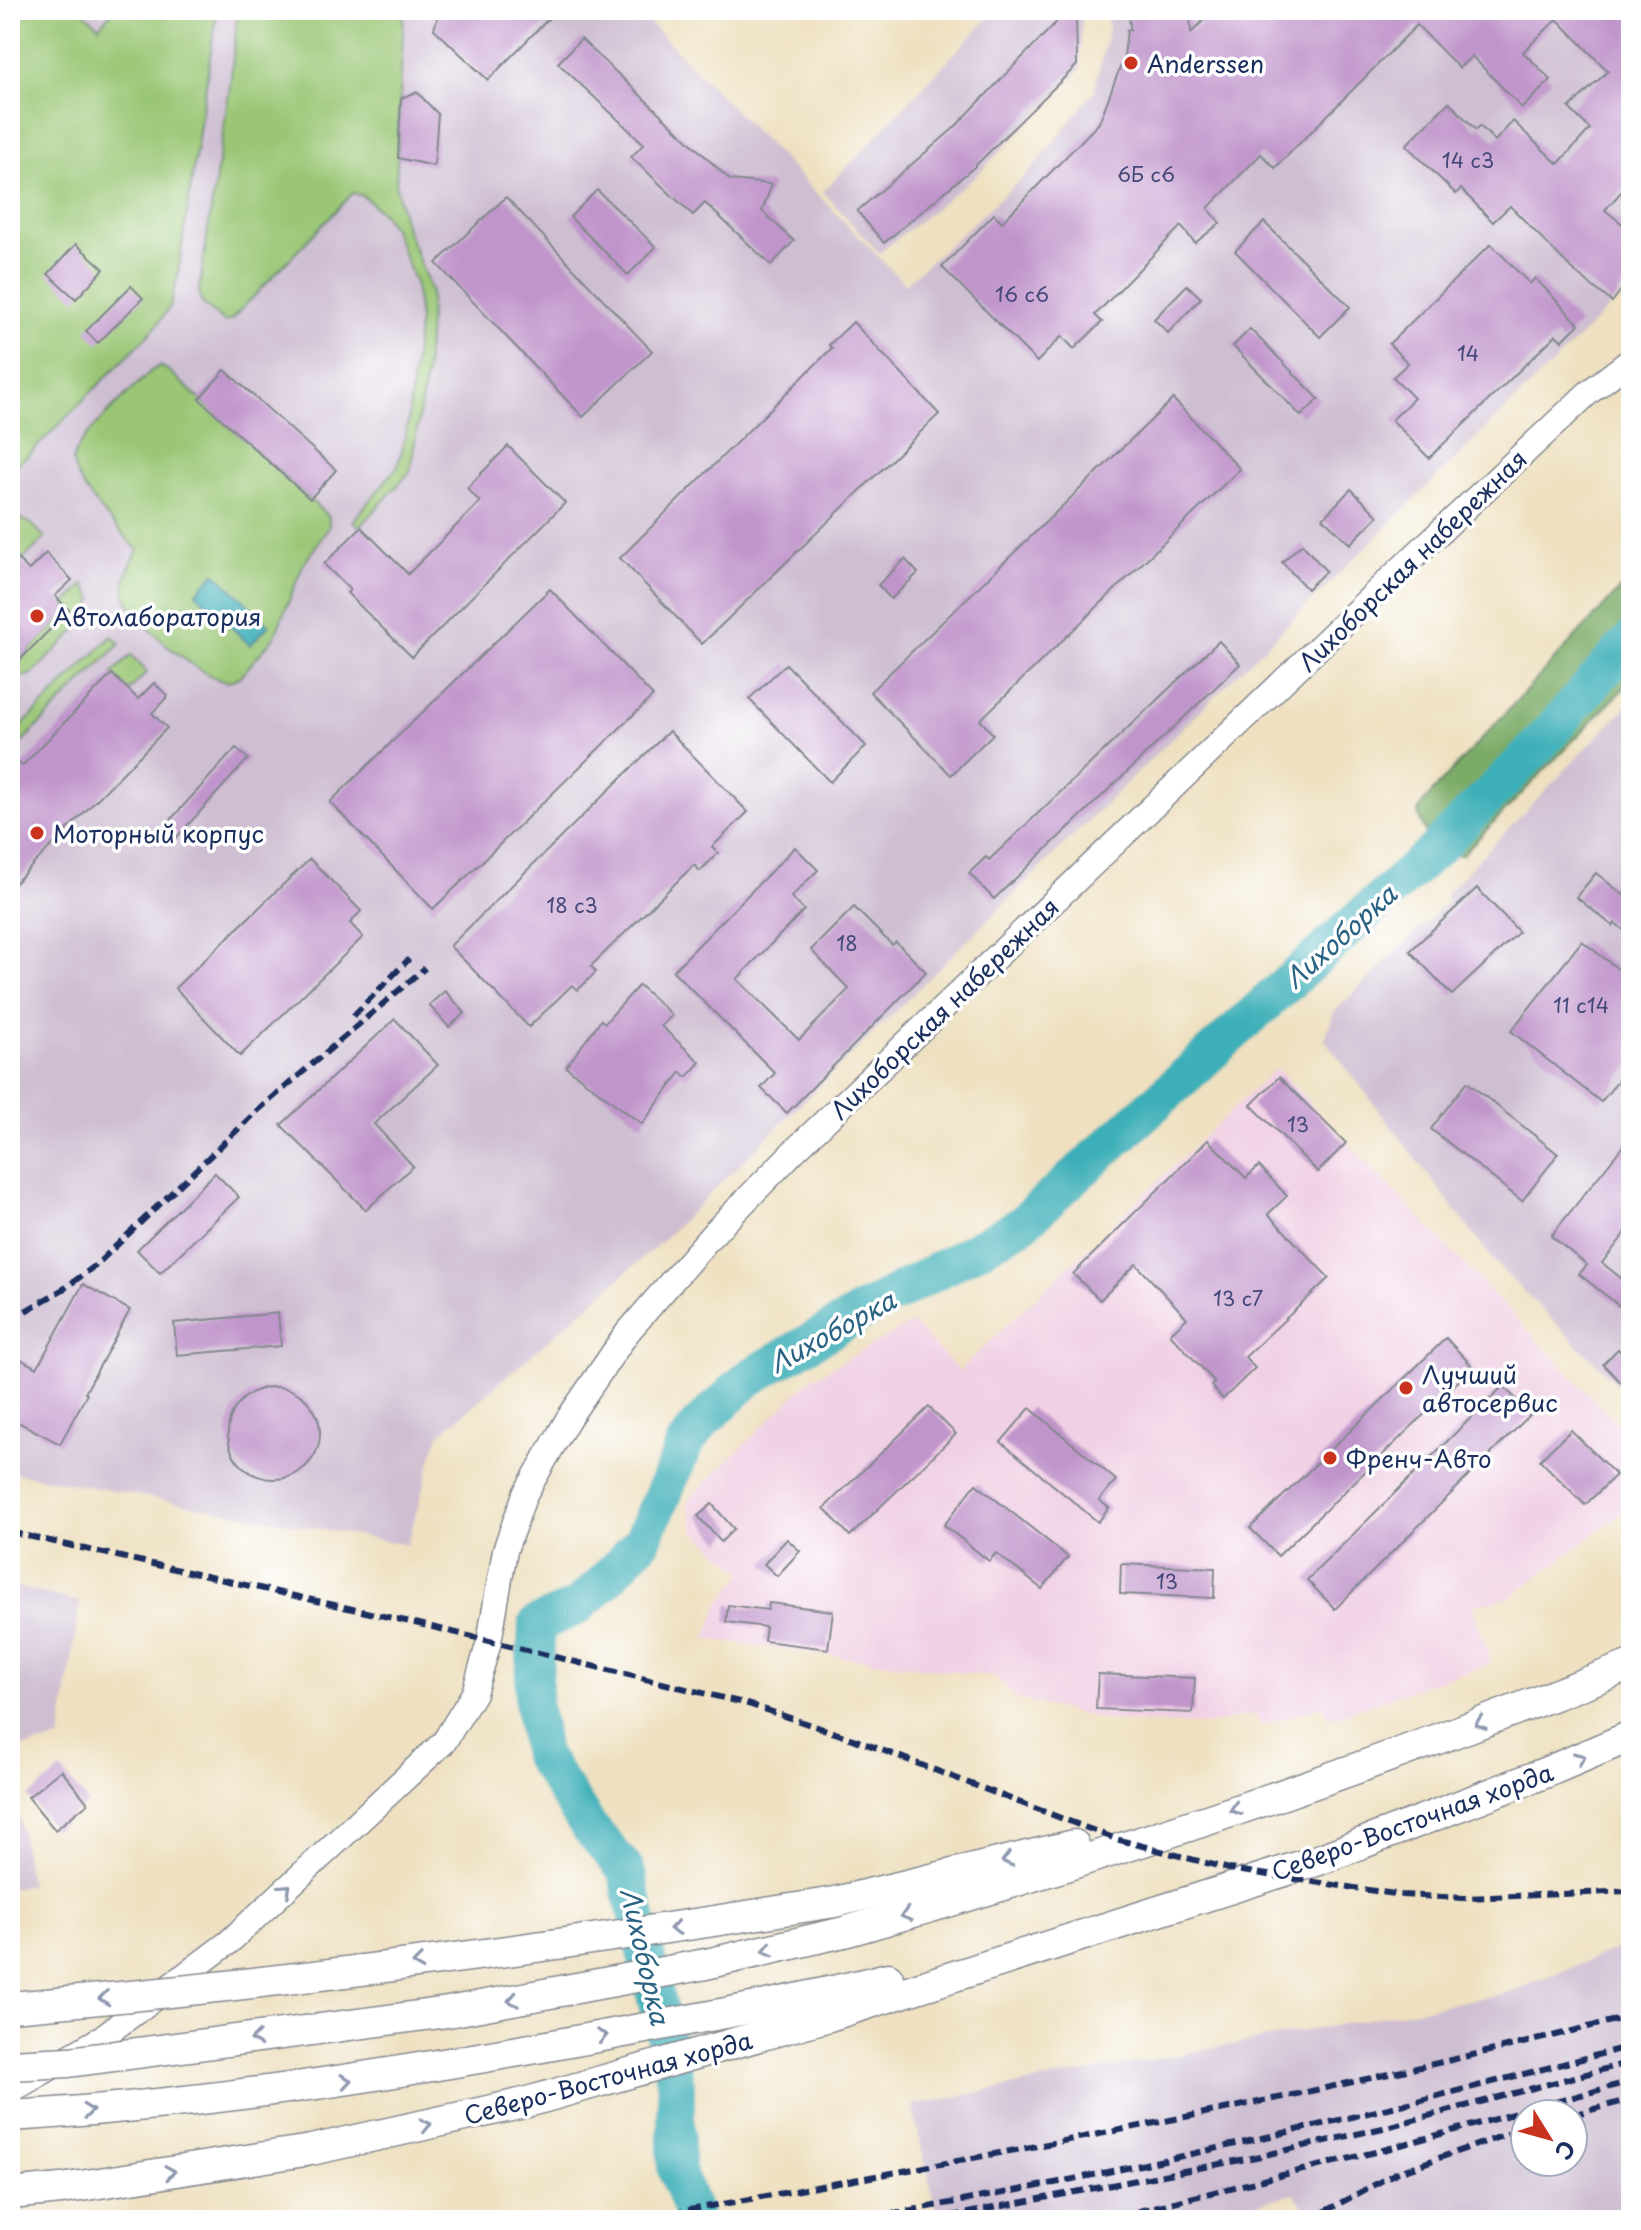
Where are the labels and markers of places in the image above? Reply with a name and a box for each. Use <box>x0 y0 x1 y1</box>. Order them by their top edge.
place label: Anderssen <box>1147 45 1264 81</box>
marker: Anderssen <box>1122 54 1140 72</box>
place label: Автолаборатория <box>53 598 262 634</box>
marker: Автолаборатория <box>28 607 46 625</box>
place label: Моторный корпус <box>53 815 264 851</box>
marker: Моторный корпус <box>28 824 46 842</box>
place label: Лучший автосервис <box>1422 1356 1558 1420</box>
marker: Лучший автосервис <box>1397 1379 1415 1397</box>
place label: Френч-Авто <box>1346 1440 1492 1476</box>
marker: Френч-Авто <box>1321 1449 1339 1467</box>

